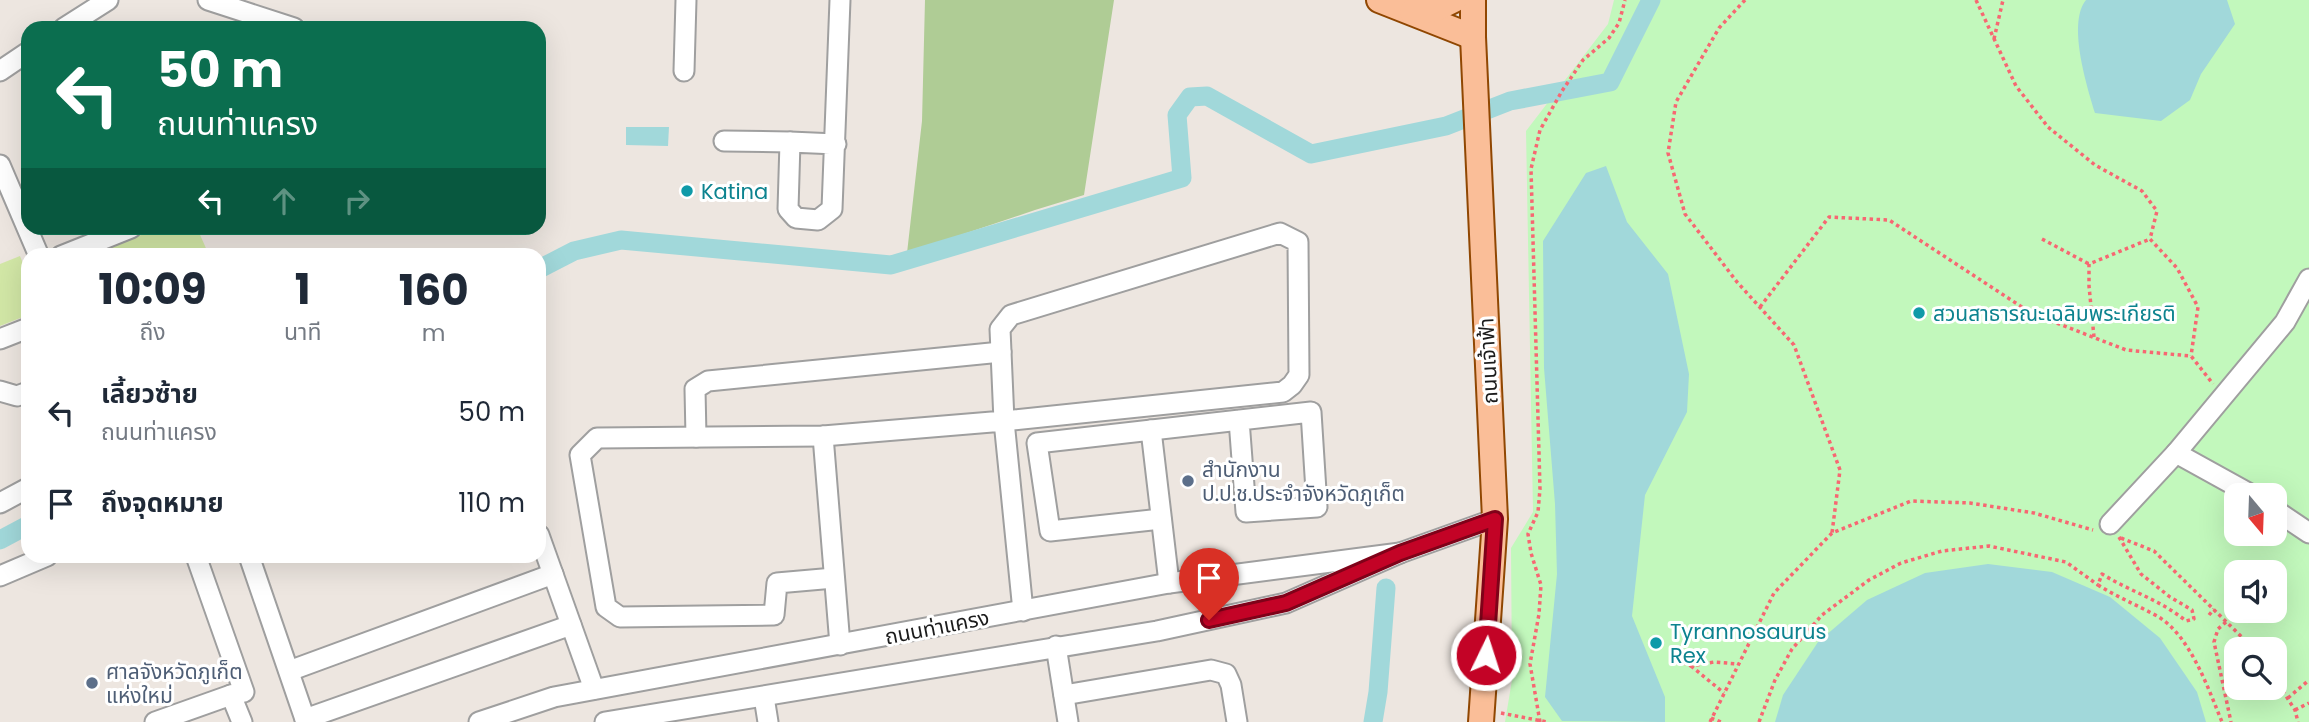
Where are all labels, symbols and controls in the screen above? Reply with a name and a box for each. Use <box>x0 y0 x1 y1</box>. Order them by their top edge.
text: 50 m <box>157 36 283 104</box>
icon: left <box>42 49 133 140</box>
text: ถนนท่าแครง <box>157 101 318 146</box>
place label: Katina <box>701 177 768 206</box>
icon: left <box>192 182 230 220</box>
icon: ahead <box>265 182 303 220</box>
icon: right <box>338 182 376 220</box>
marker: Katina <box>679 183 695 199</box>
text: 10:09 <box>98 260 207 319</box>
text: 1 <box>295 260 311 319</box>
text: 160 <box>399 261 469 320</box>
place label: สวนสาธารณะเฉลิมพระเกียรติ <box>1933 299 2176 328</box>
marker: สวนสาธารณะเฉลิมพระเกียรติ <box>1911 305 1927 321</box>
text: ถึง <box>139 316 166 348</box>
text: นาที <box>284 316 321 348</box>
text: m <box>422 317 446 349</box>
street label: ถนนเจ้าฟ้า <box>1471 317 1505 405</box>
text: เลี้ยวซ้าย <box>101 376 198 412</box>
icon: left <box>42 394 80 432</box>
text: 50 m <box>459 394 525 430</box>
text: ถนนท่าแครง <box>101 416 217 448</box>
place label: สำนักงาน ป.ป.ช.ประจำจังหวัดภูเก็ต <box>1202 455 1405 508</box>
marker: สำนักงาน ป.ป.ช.ประจำจังหวัดภูเก็ต <box>1180 473 1196 489</box>
north arrow <box>2224 483 2287 546</box>
map controls <box>2224 483 2287 700</box>
icon: arrive <box>42 485 80 523</box>
text: ถึงจุดหมาย <box>101 485 224 521</box>
text: 110 m <box>458 485 525 521</box>
pin <box>1179 548 1239 620</box>
icon: arrive <box>1190 559 1228 597</box>
button: sound <box>2224 560 2287 623</box>
street label: ถนนท่าแครง <box>882 603 992 651</box>
place label: Tyrannosaurus Rex <box>1670 617 1826 670</box>
position arrow <box>1449 618 1523 692</box>
marker: Tyrannosaurus Rex <box>1648 635 1664 651</box>
button: search <box>2224 637 2287 700</box>
place label: ศาลจังหวัดภูเก็ต แห่งใหม่ <box>106 657 243 710</box>
marker: ศาลจังหวัดภูเก็ต แห่งใหม่ <box>84 675 100 691</box>

